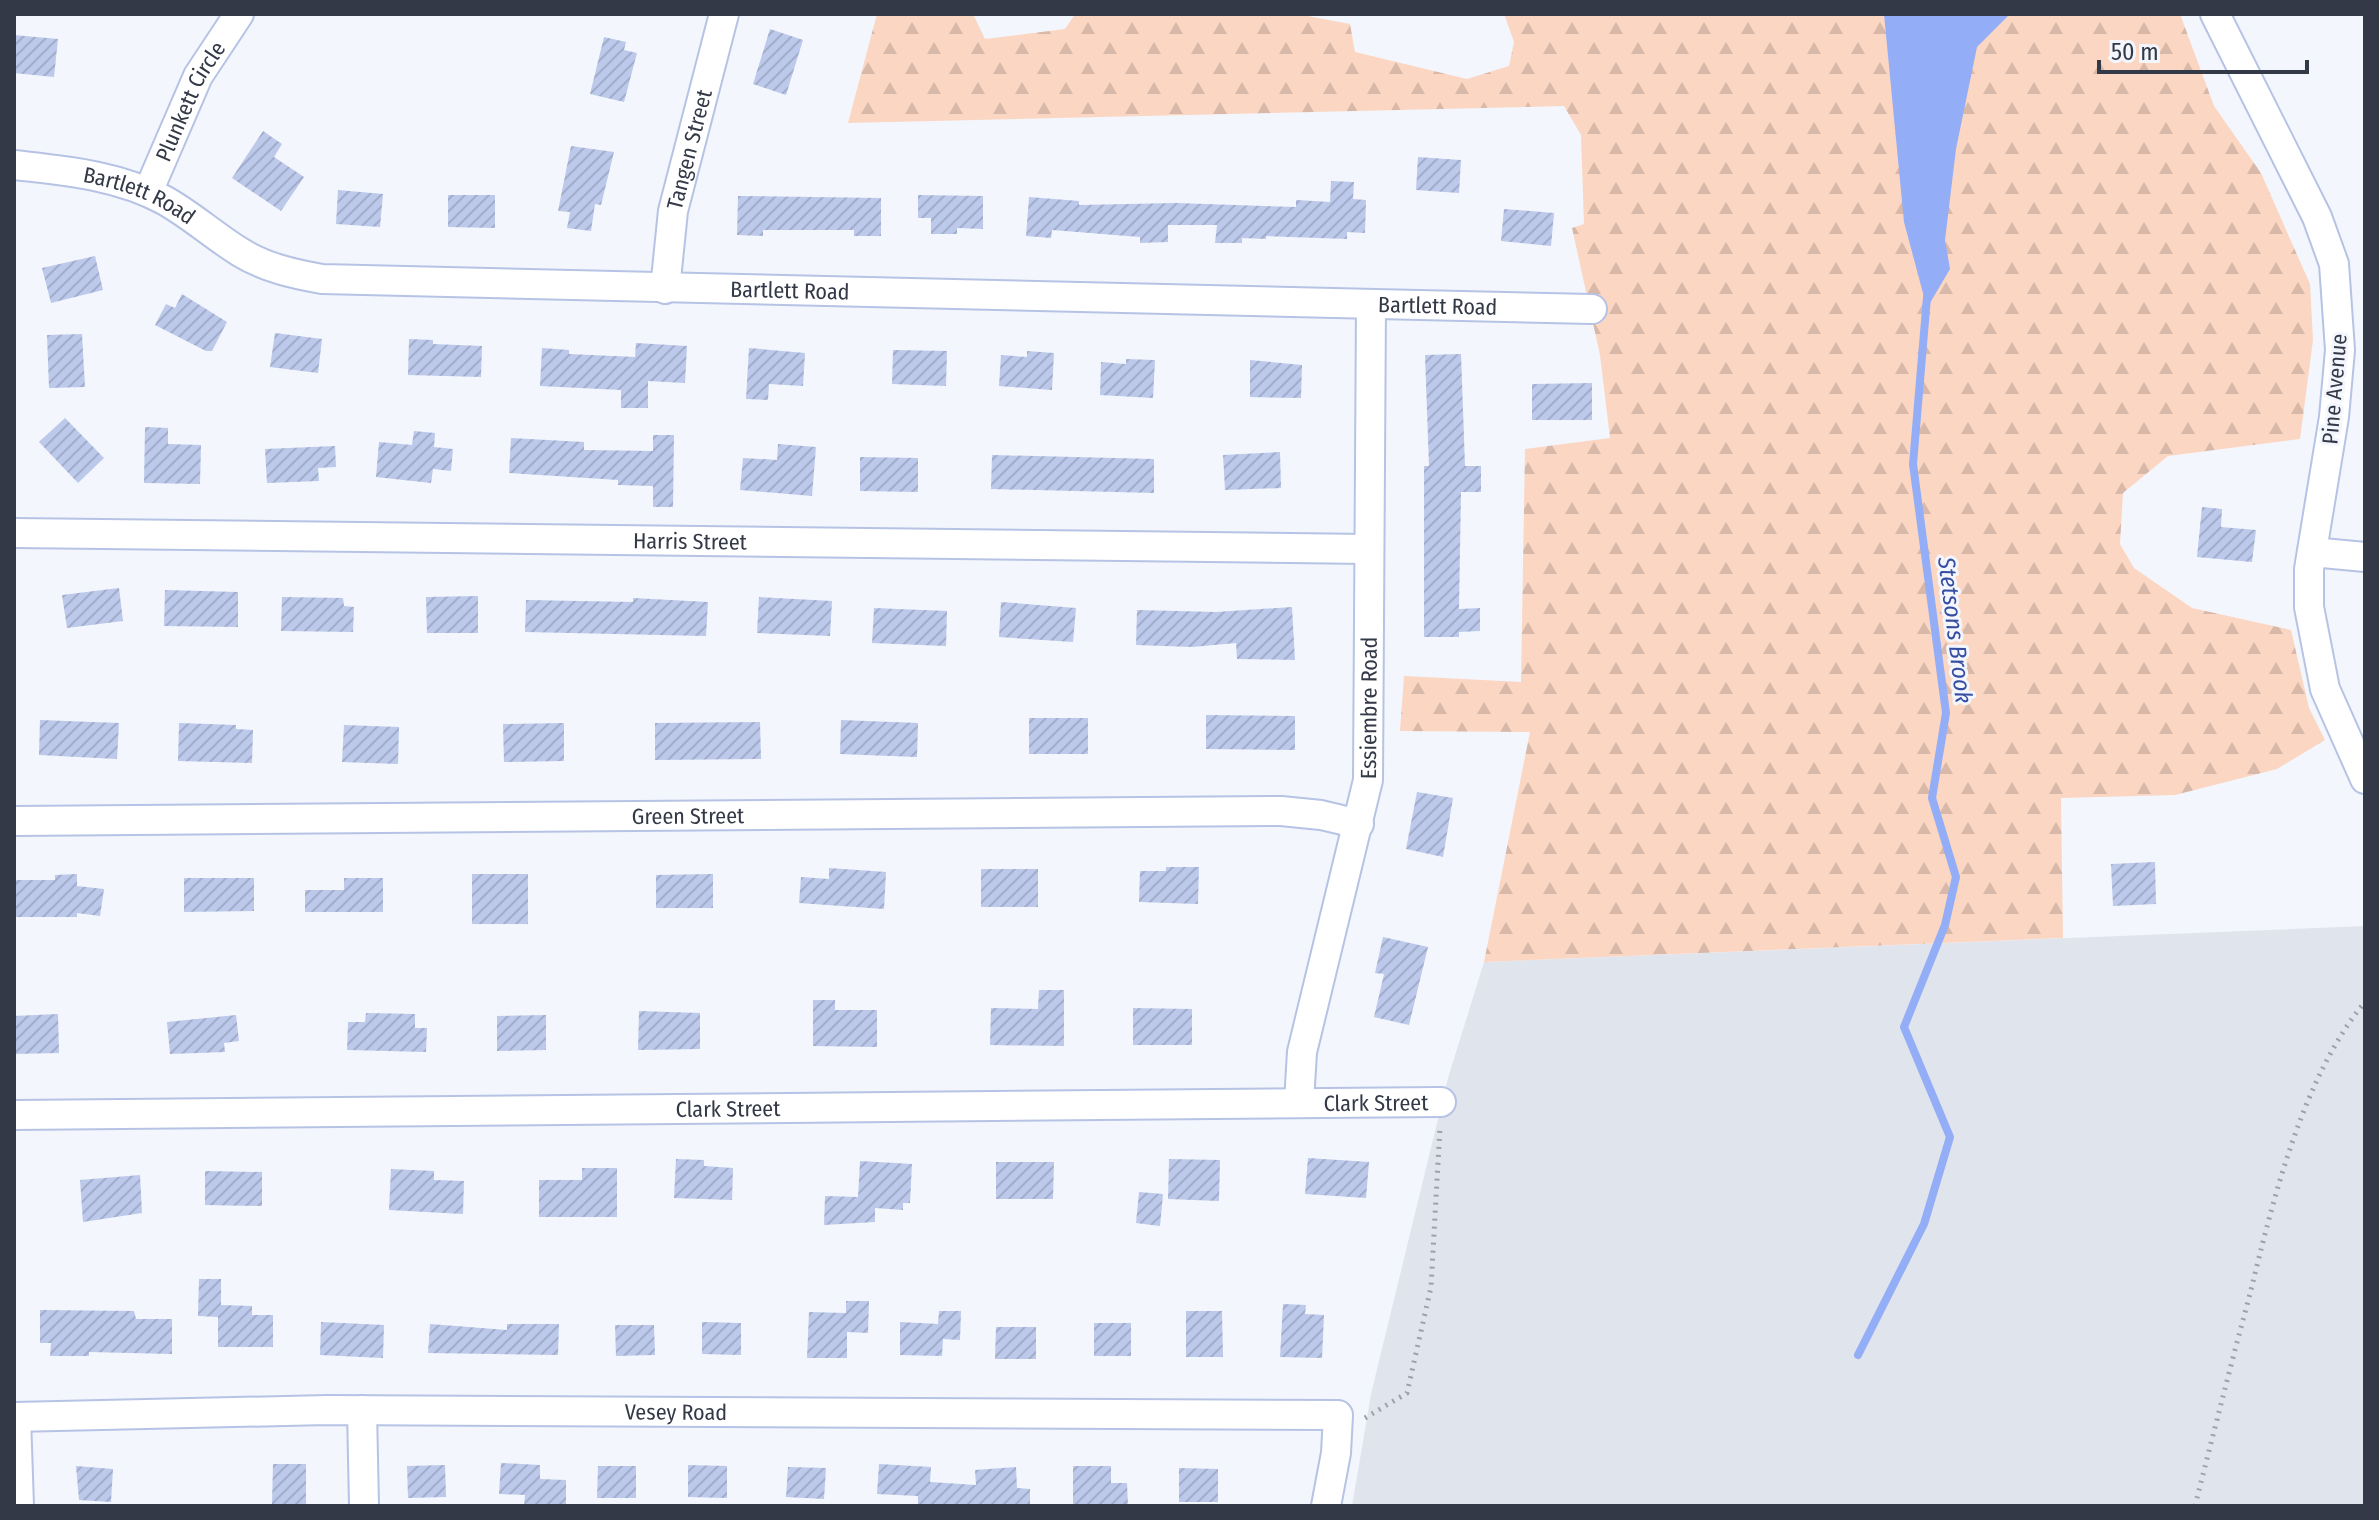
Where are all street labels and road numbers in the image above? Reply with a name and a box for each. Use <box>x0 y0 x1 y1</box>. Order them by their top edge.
street label: Plunkett Circle <box>150 36 231 166</box>
street label: Tangen Street <box>661 86 718 213</box>
street label: Bartlett Road <box>81 161 201 230</box>
street label: Bartlett Road <box>730 276 850 305</box>
street label: Bartlett Road <box>1378 291 1498 321</box>
street label: Pine Avenue <box>2316 333 2353 445</box>
street label: Harris Street <box>633 527 748 556</box>
street label: Essiembre Road <box>1355 637 1383 779</box>
street label: Green Street <box>632 802 745 830</box>
street label: Clark Street <box>1323 1089 1429 1117</box>
street label: Clark Street <box>675 1095 781 1123</box>
street label: Vesey Road <box>625 1398 727 1426</box>

